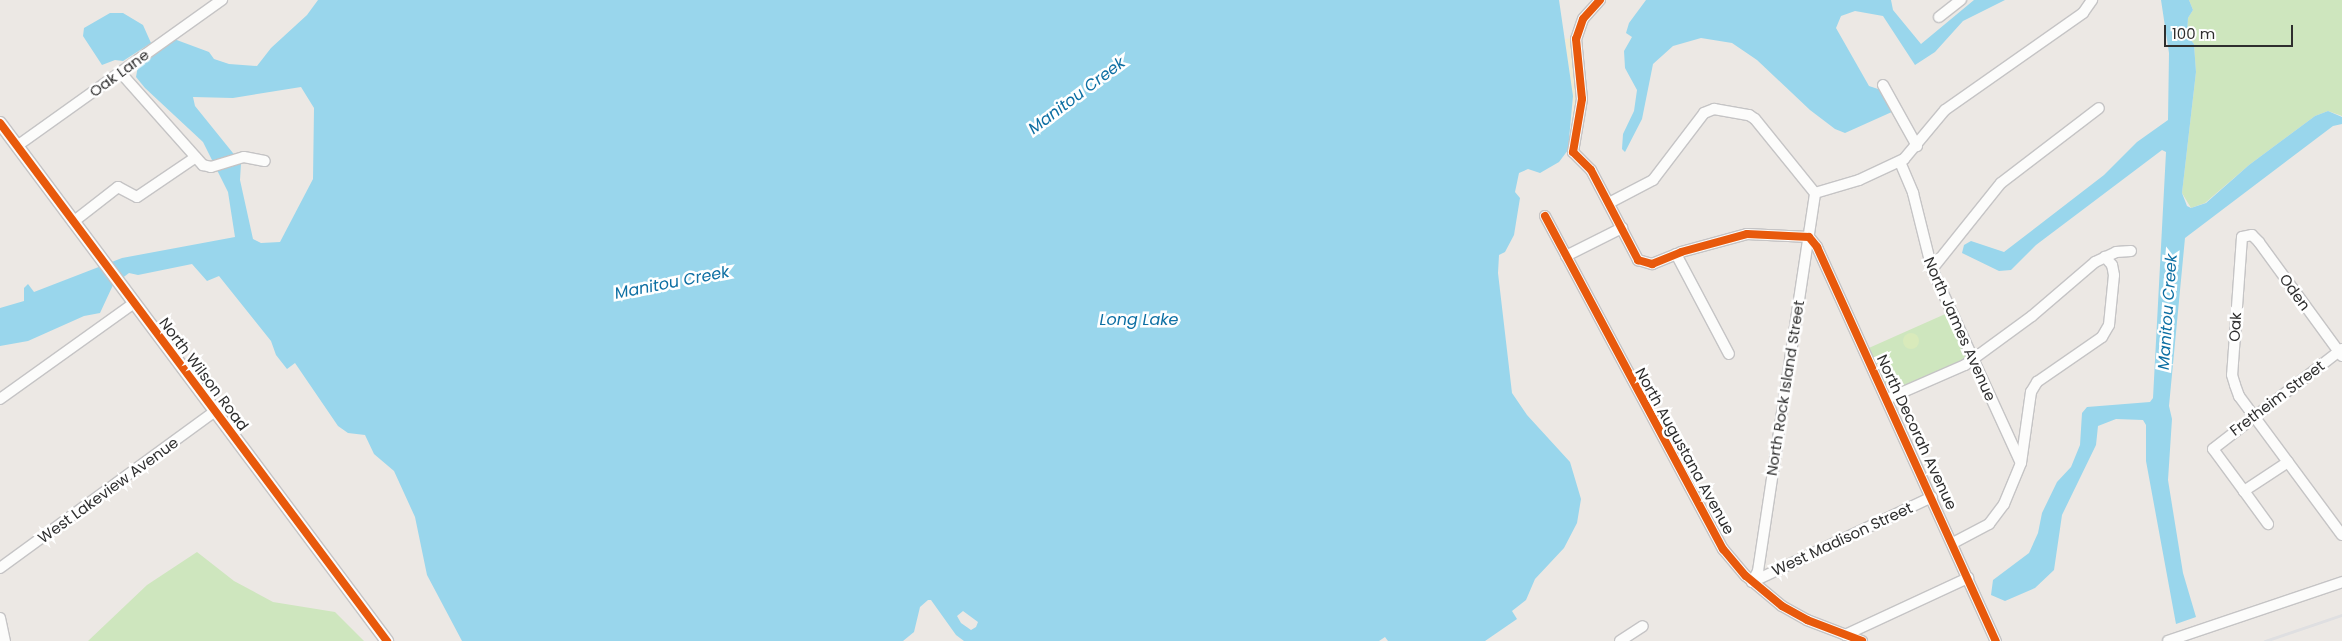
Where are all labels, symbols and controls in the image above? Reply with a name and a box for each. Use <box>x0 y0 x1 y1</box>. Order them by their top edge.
scale bar <box>2167 15 2296 47</box>
text: 100 m <box>2172 23 2215 44</box>
street label: Oak Lane <box>86 45 152 101</box>
water label: Manitou Creek <box>1025 53 1129 139</box>
water label: Manitou Creek <box>2154 253 2182 371</box>
street label: North James Avenue <box>1920 254 2000 404</box>
water label: Manitou Creek <box>613 262 731 304</box>
street label: Oden <box>2276 270 2314 314</box>
street label: North Rock Island Street <box>1762 299 1808 477</box>
water label: Long Lake <box>1100 310 1178 330</box>
street label: Oak <box>2225 312 2245 342</box>
street label: North Wilson Road <box>156 314 252 434</box>
street label: North Decorah Avenue <box>1873 352 1961 512</box>
street label: Fretheim Street <box>2226 357 2328 439</box>
street label: North Augustana Avenue <box>1632 365 1738 537</box>
street label: West Lakeview Avenue <box>34 433 182 547</box>
street label: West Madison Street <box>1769 498 1915 580</box>

